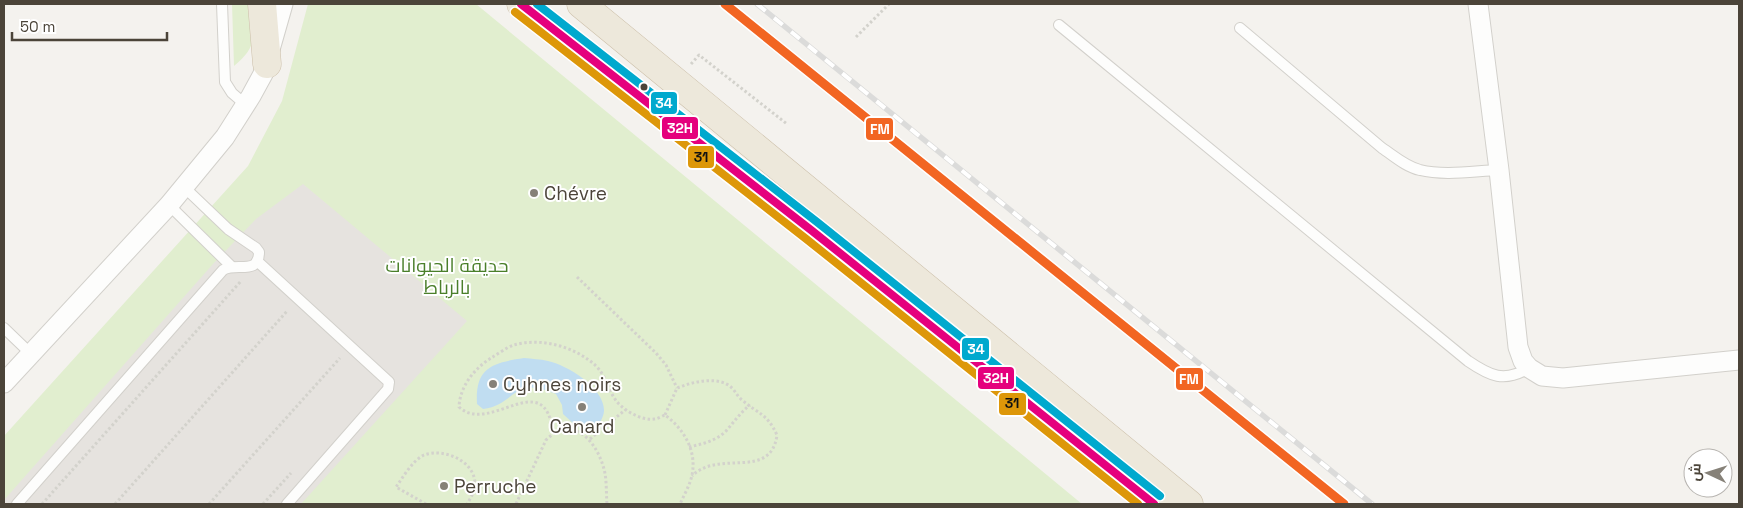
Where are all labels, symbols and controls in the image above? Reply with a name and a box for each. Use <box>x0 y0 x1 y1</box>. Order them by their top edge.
scale bar <box>12 10 168 42</box>
text: 50 m <box>20 17 55 36</box>
unlabelled marker <box>639 82 649 92</box>
line badge: 34 <box>650 91 678 115</box>
text: 34 <box>655 94 673 112</box>
line badge: 32H <box>661 116 699 140</box>
line badge: FM <box>865 117 894 141</box>
text: 32H <box>667 119 693 137</box>
text: FM <box>870 120 890 138</box>
line badge: 31 <box>687 145 715 169</box>
text: 31 <box>694 148 708 166</box>
place label: Chévre <box>544 181 607 206</box>
marker: Chévre <box>528 187 540 199</box>
park label: حديقة الحيوانات بالرباط <box>386 253 508 300</box>
line badge: 34 <box>961 337 990 361</box>
text: 34 <box>967 340 985 358</box>
line badge: 32H <box>977 366 1015 390</box>
line badge: FM <box>1175 367 1204 391</box>
text: 32H <box>983 369 1009 387</box>
text: FM <box>1179 370 1199 388</box>
place label: Cyhnes noirs <box>503 372 621 397</box>
marker: Cyhnes noirs <box>487 378 499 390</box>
line badge: 31 <box>998 392 1027 416</box>
text: 31 <box>1005 394 1019 412</box>
marker: Canard <box>576 401 588 413</box>
place label: Canard <box>550 414 614 439</box>
north arrow <box>1683 448 1733 498</box>
text: ش <box>1685 462 1705 482</box>
place label: Perruche <box>454 474 537 499</box>
marker: Perruche <box>438 480 450 492</box>

